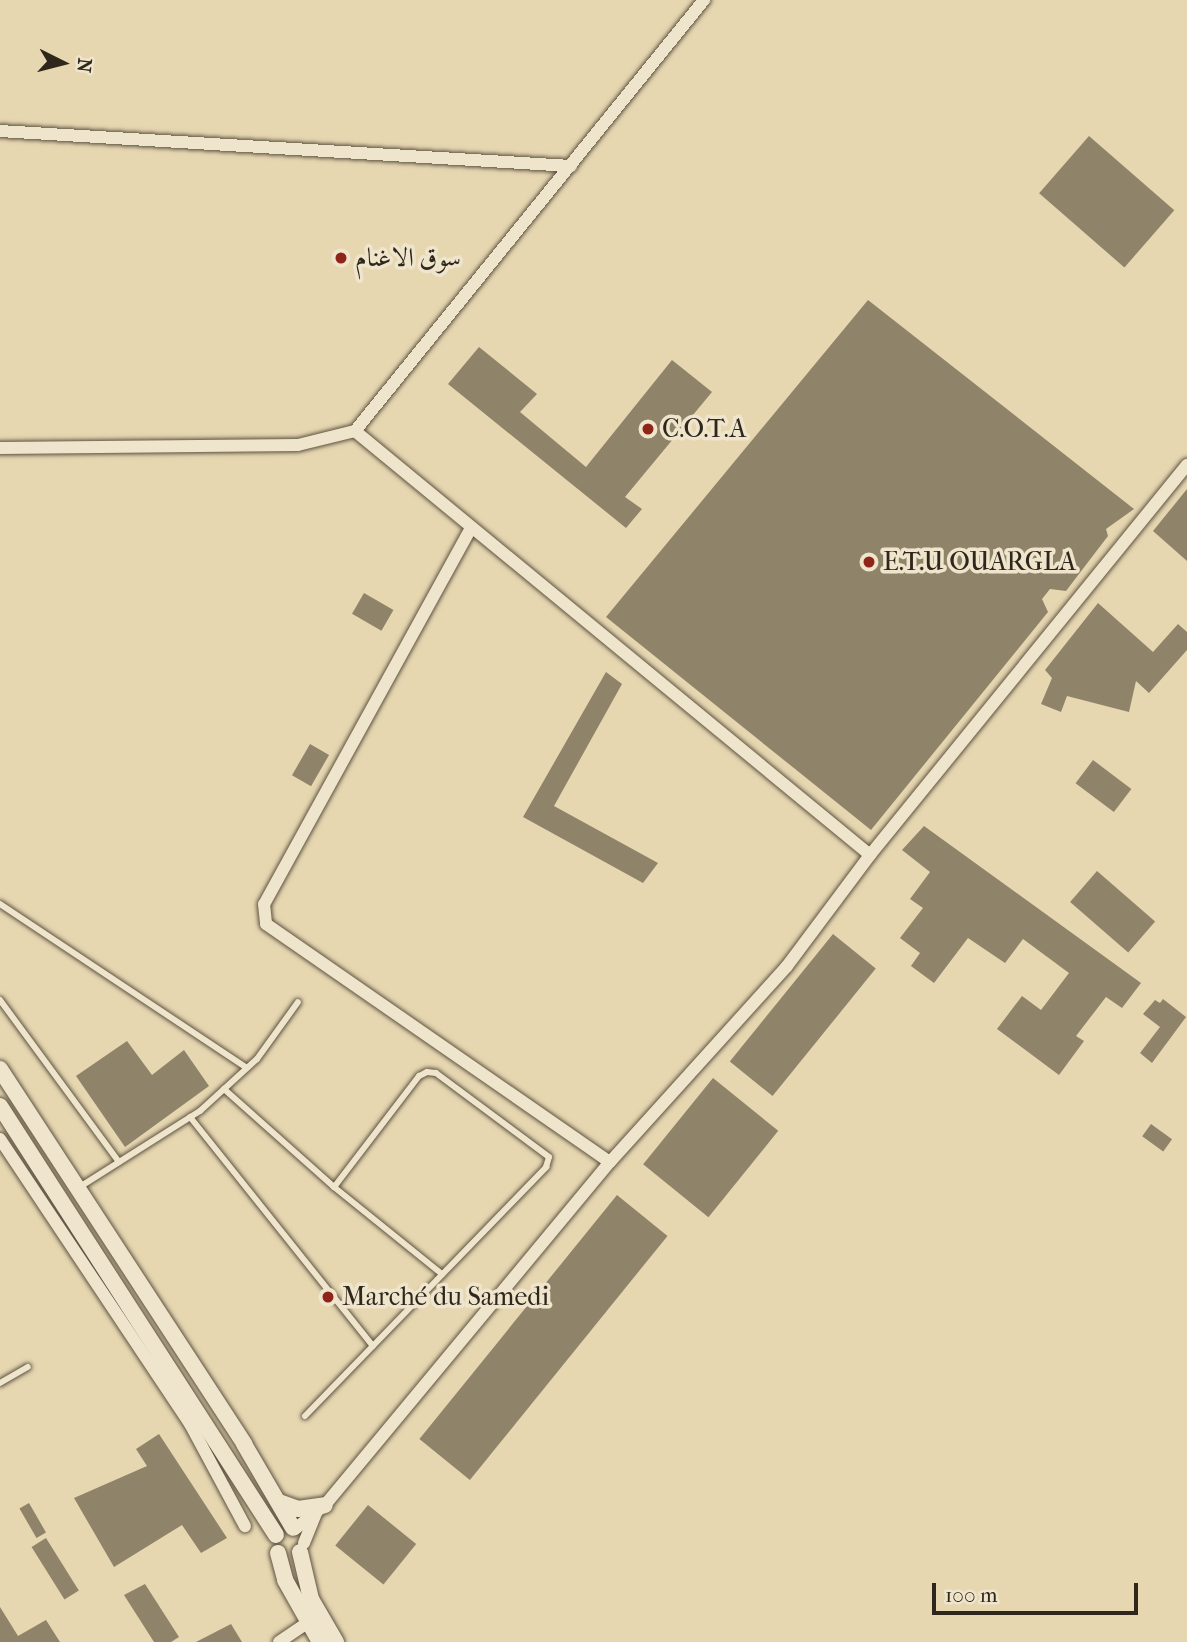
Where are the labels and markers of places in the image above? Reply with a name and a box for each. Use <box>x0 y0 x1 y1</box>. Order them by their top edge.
place label: سوق الاغنام <box>355 242 461 274</box>
marker: سوق الاغنام <box>333 250 349 266</box>
place label: C.O.T.A <box>662 413 746 445</box>
marker: C.O.T.A <box>640 421 656 437</box>
place label: E.T.U OUARGLA <box>883 546 1076 578</box>
marker: E.T.U OUARGLA <box>861 554 877 570</box>
place label: Marché du Samedi <box>342 1281 549 1313</box>
marker: Marché du Samedi <box>320 1289 336 1305</box>

